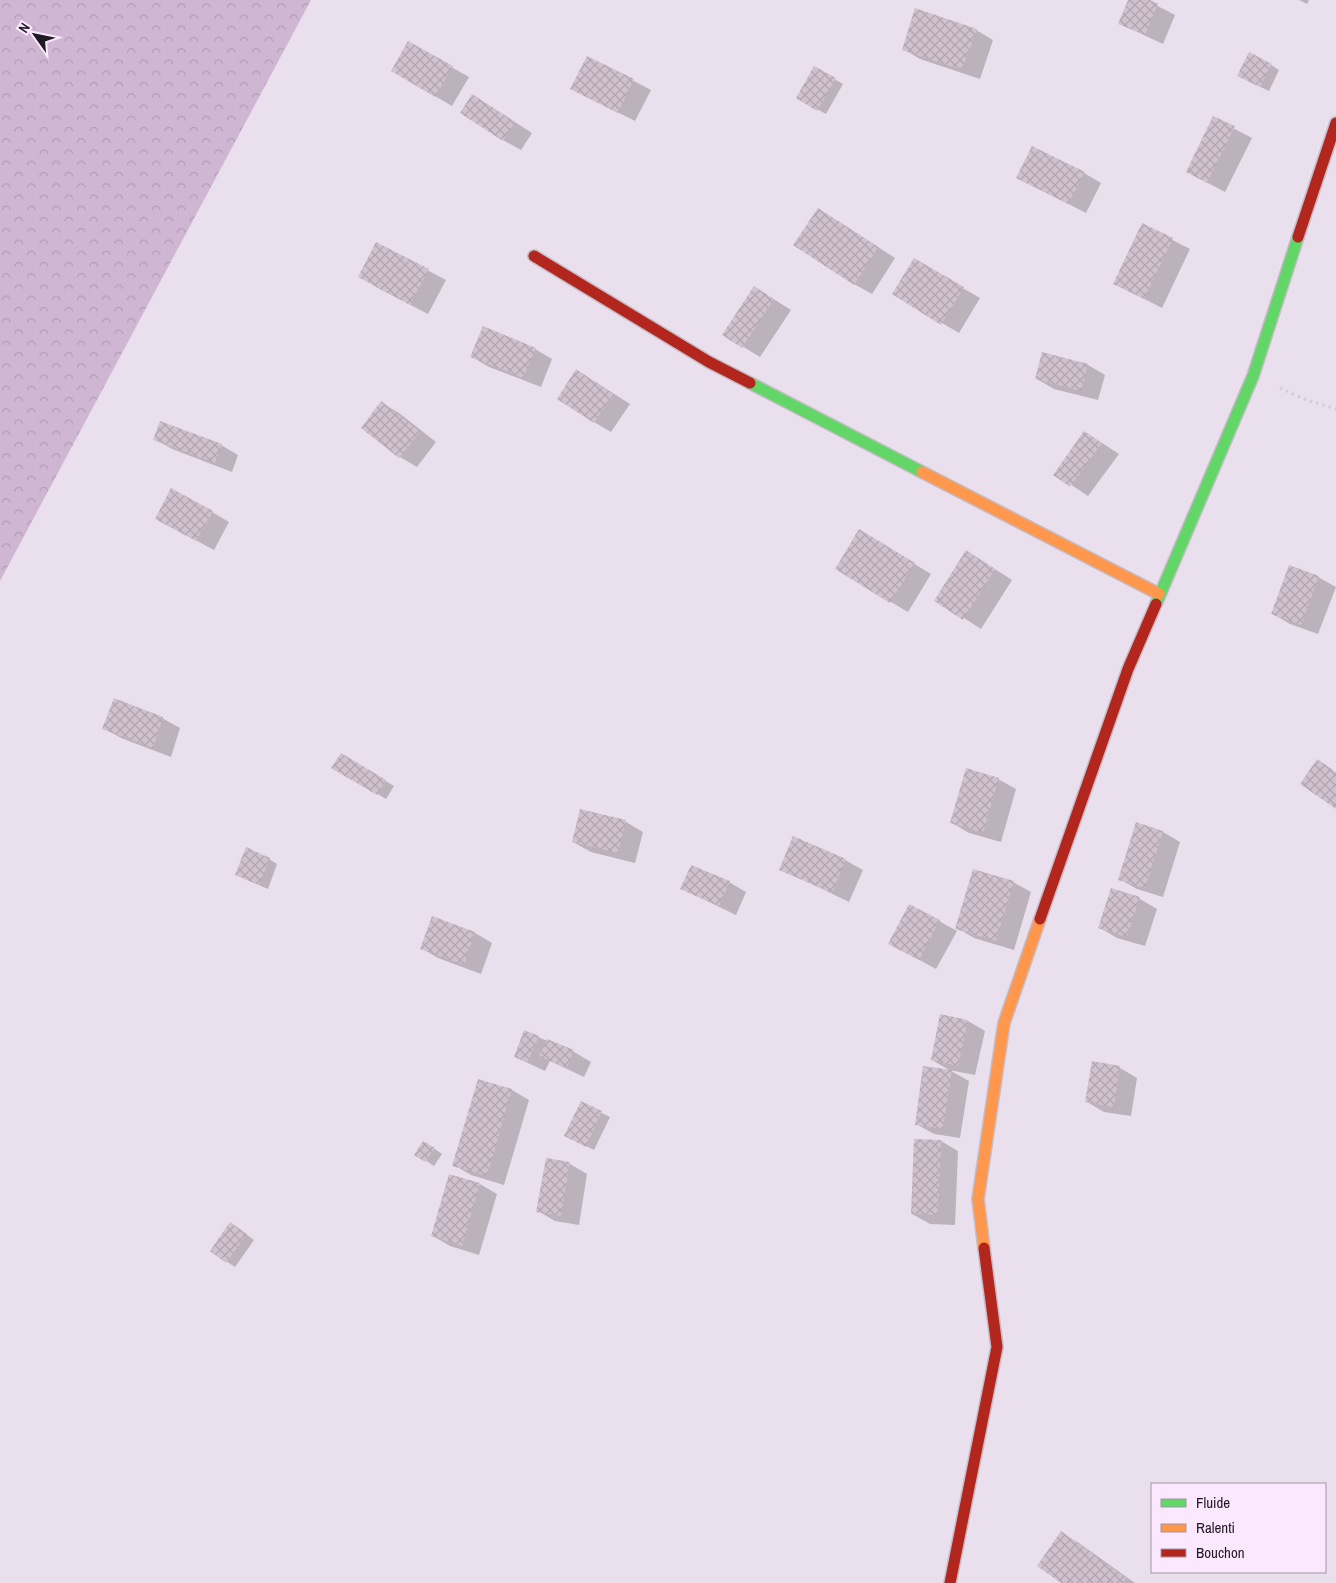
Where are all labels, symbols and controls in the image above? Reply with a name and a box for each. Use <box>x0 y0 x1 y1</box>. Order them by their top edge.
north arrow <box>10 10 60 60</box>
text: N <box>14 20 34 36</box>
legend <box>1151 1483 1326 1573</box>
text: Fluide <box>1196 1492 1230 1513</box>
text: Ralenti <box>1196 1517 1235 1538</box>
text: Bouchon <box>1196 1542 1245 1563</box>

